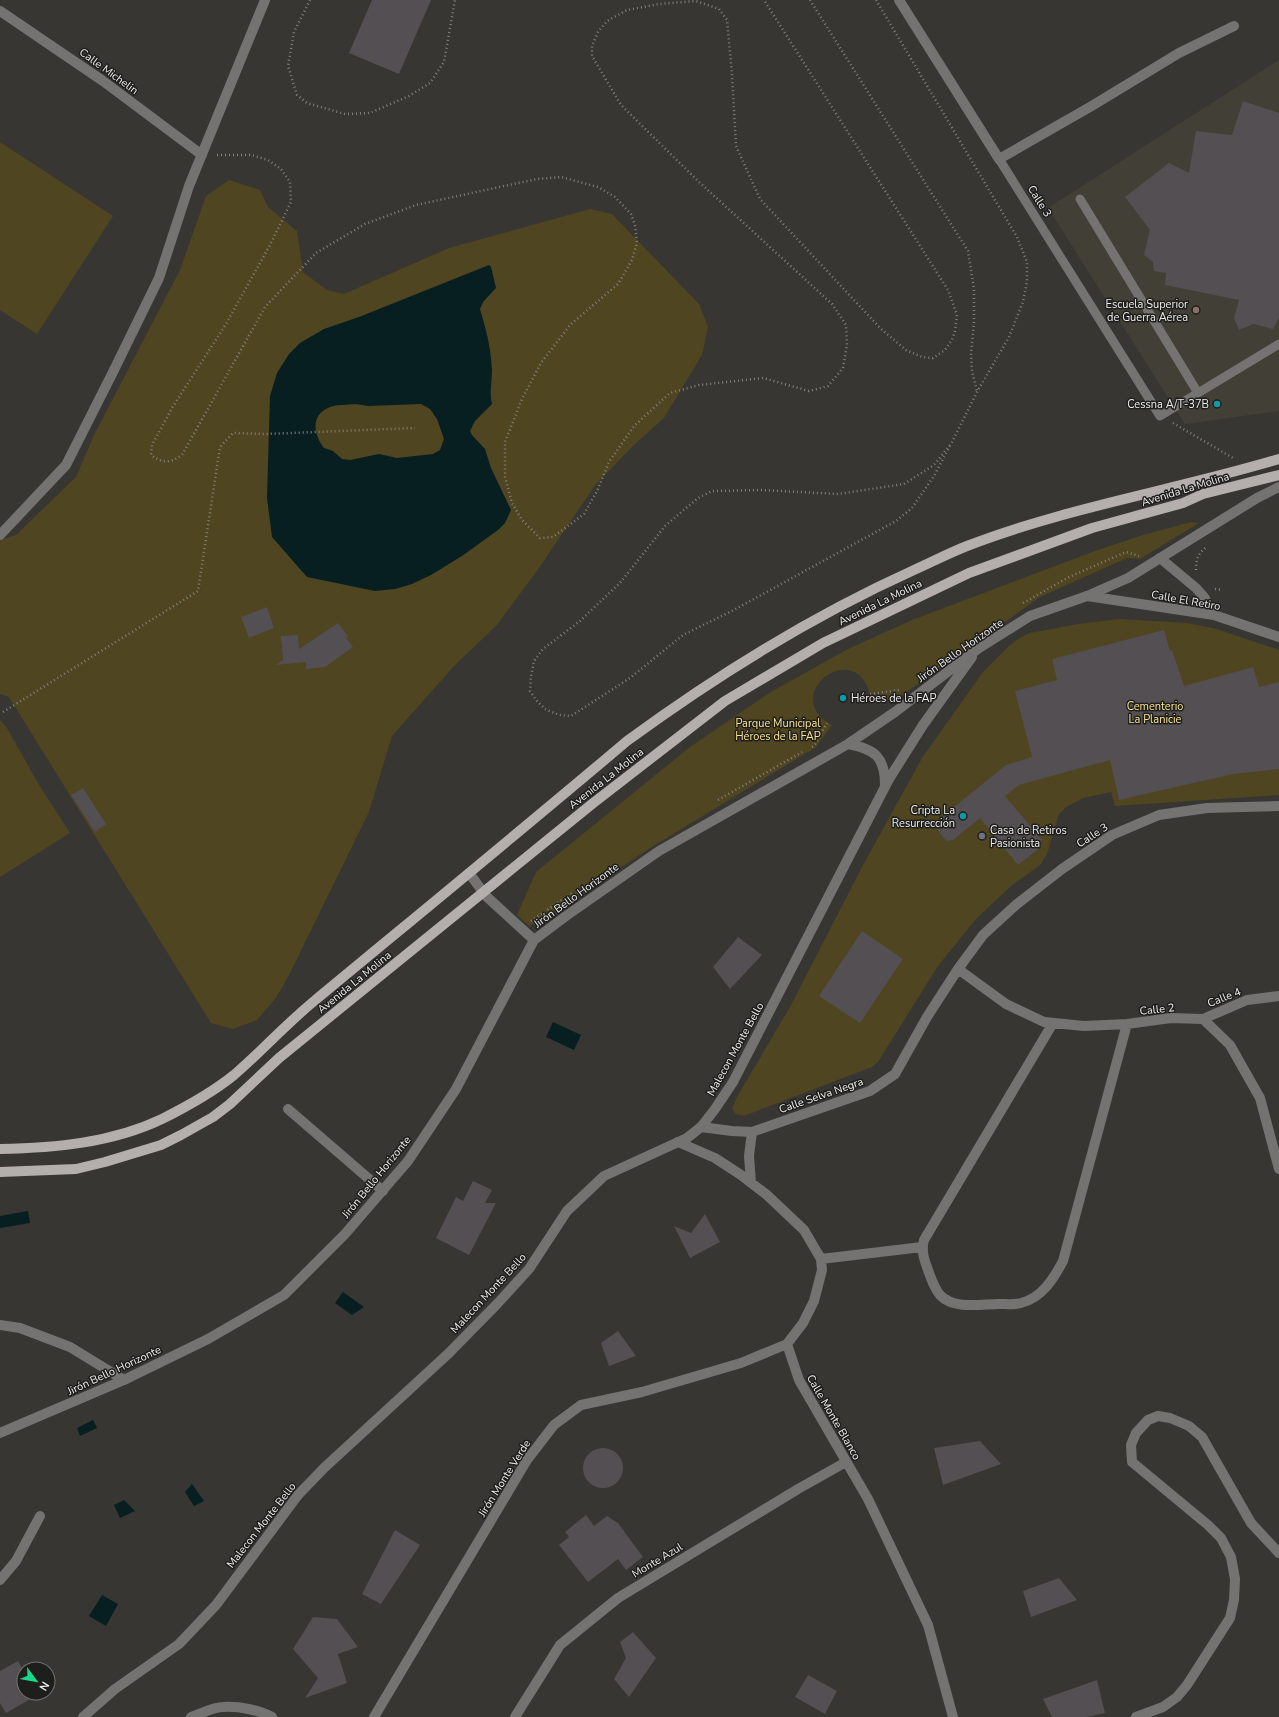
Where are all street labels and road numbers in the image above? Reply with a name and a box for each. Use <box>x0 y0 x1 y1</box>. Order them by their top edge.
street label: Calle Michelin <box>76 45 141 98</box>
street label: Calle 3 <box>1024 183 1055 220</box>
street label: Avenida La Molina <box>1139 469 1231 510</box>
street label: Avenida La Molina <box>836 576 925 629</box>
street label: Calle El Retiro <box>1150 587 1222 614</box>
street label: Jirón Bello Horizonte <box>913 615 1006 686</box>
street label: Avenida La Molina <box>566 744 647 812</box>
street label: Calle 3 <box>1074 820 1111 851</box>
street label: Jirón Bello Horizonte <box>530 859 622 932</box>
street label: Avenida La Molina <box>314 948 395 1017</box>
street label: Calle 4 <box>1205 984 1243 1011</box>
street label: Malecon Monte Bello <box>704 1000 767 1099</box>
street label: Calle 2 <box>1139 1000 1175 1019</box>
street label: Calle Selva Negra <box>777 1074 866 1117</box>
street label: Jirón Bello Horizonte <box>338 1133 414 1222</box>
street label: Malecon Monte Bello <box>447 1250 530 1337</box>
street label: Jirón Bello Horizonte <box>64 1342 164 1399</box>
street label: Calle Monte Blanco <box>803 1372 864 1463</box>
street label: Jirón Monte Verde <box>474 1437 534 1521</box>
street label: Malecon Monte Bello <box>223 1479 299 1571</box>
street label: Monte Azul <box>629 1539 686 1581</box>

